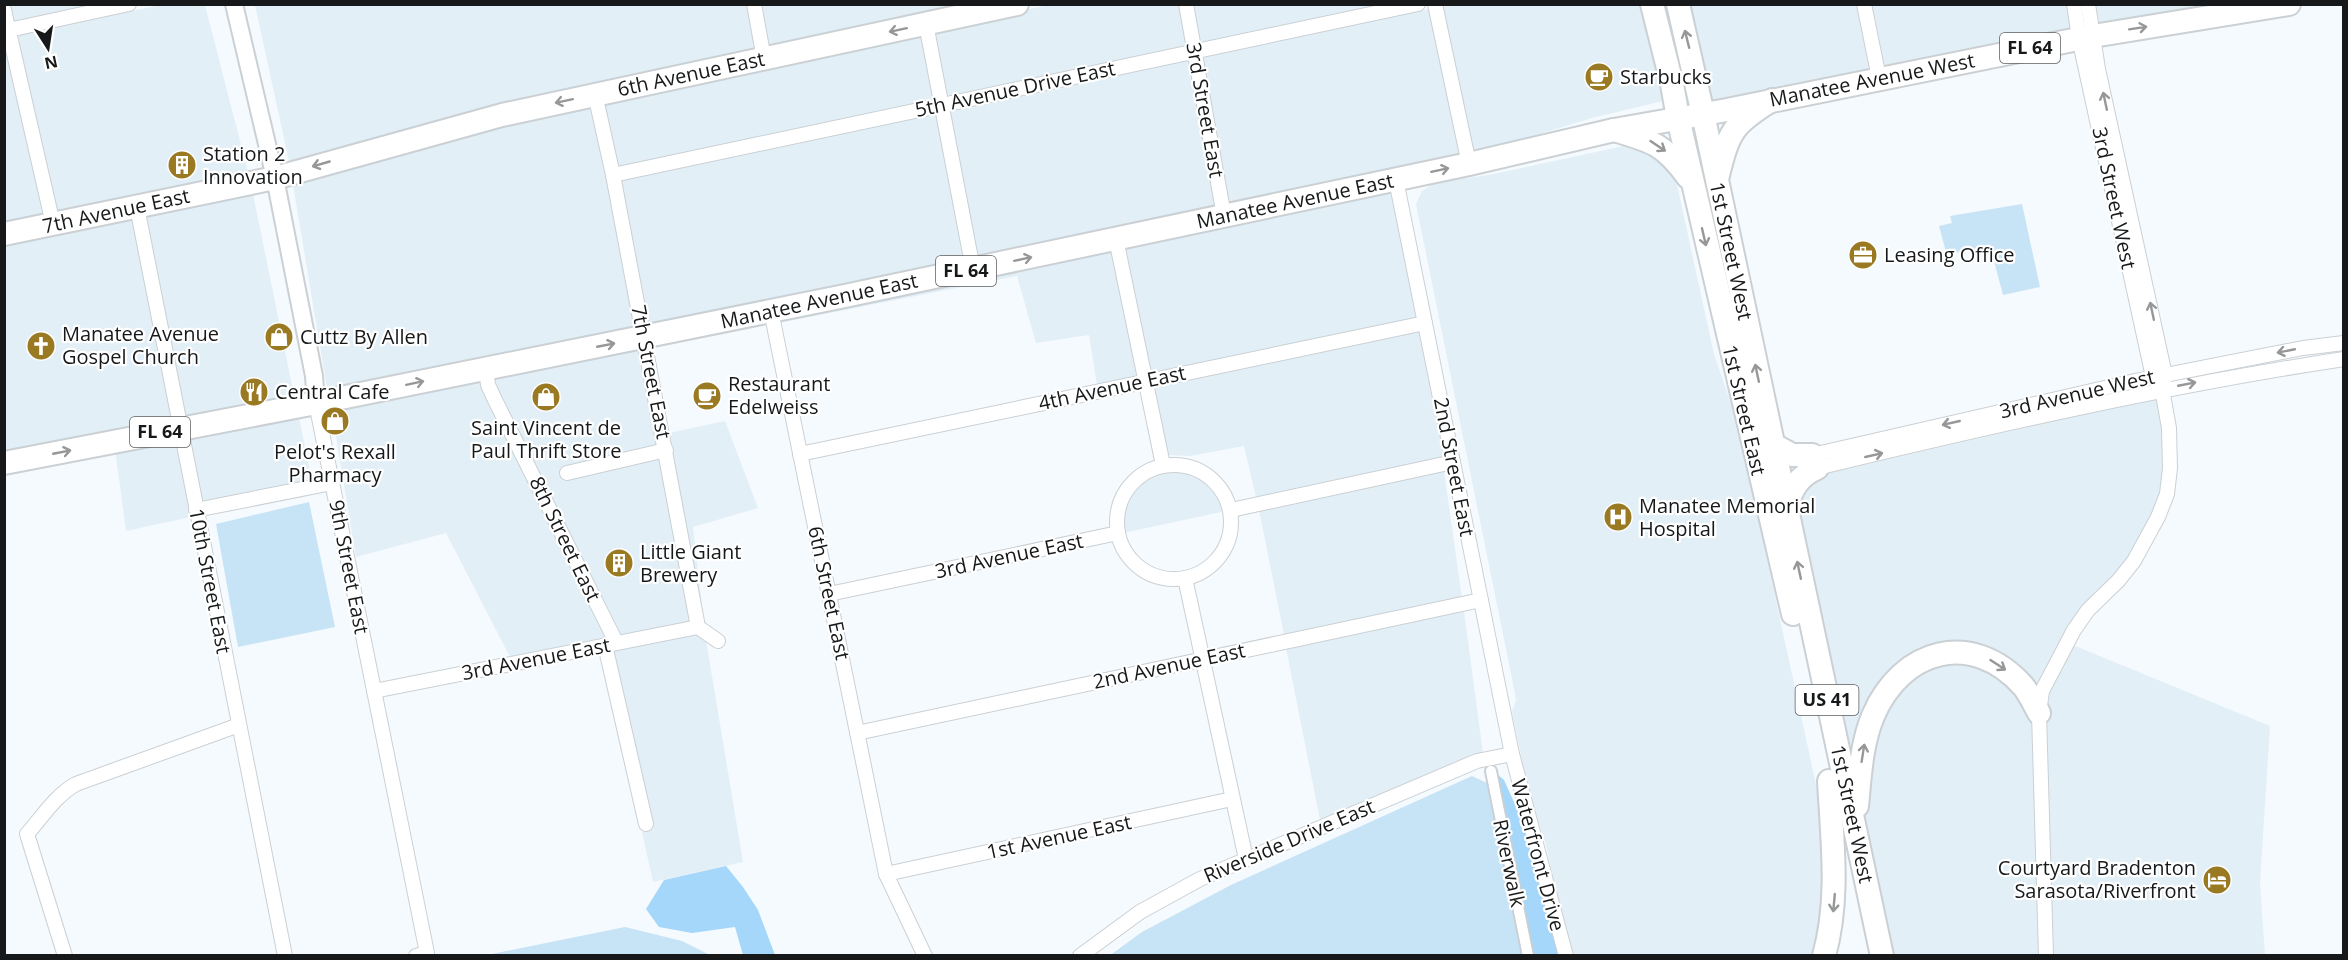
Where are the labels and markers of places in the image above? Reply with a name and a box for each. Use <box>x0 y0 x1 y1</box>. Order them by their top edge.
cafe icon: Starbucks <box>1583 61 1615 93</box>
place label: Starbucks <box>1620 63 1712 90</box>
place label: Station 2 Innovation <box>203 140 303 190</box>
building icon: Station 2 Innovation <box>166 149 198 181</box>
office icon: Leasing Office <box>1847 239 1879 271</box>
place label: Leasing Office <box>1884 241 2015 268</box>
place label: Manatee Avenue Gospel Church <box>62 320 219 370</box>
shop icon: Cuttz By Allen <box>263 321 295 353</box>
place label: Cuttz By Allen <box>300 323 428 350</box>
church icon: Manatee Avenue Gospel Church <box>25 330 57 362</box>
place label: Restaurant Edelweiss <box>728 370 830 420</box>
restaurant icon: Central Cafe <box>238 376 270 408</box>
place label: Central Cafe <box>275 378 389 405</box>
cafe icon: Restaurant Edelweiss <box>691 380 723 412</box>
shop icon: Saint Vincent de Paul Thrift Store <box>530 381 562 413</box>
shop icon: Pelot's Rexall Pharmacy <box>319 405 351 437</box>
place label: Saint Vincent de Paul Thrift Store <box>471 414 621 464</box>
place label: Pelot's Rexall Pharmacy <box>274 438 396 488</box>
place label: Manatee Memorial Hospital <box>1639 492 1815 542</box>
hospital icon: Manatee Memorial Hospital <box>1602 501 1634 533</box>
place label: Little Giant Brewery <box>640 538 741 588</box>
building icon: Little Giant Brewery <box>603 547 635 579</box>
place label: Courtyard Bradenton Sarasota/Riverfront <box>1998 854 2196 904</box>
hotel icon: Courtyard Bradenton Sarasota/Riverfront <box>2201 864 2233 896</box>

